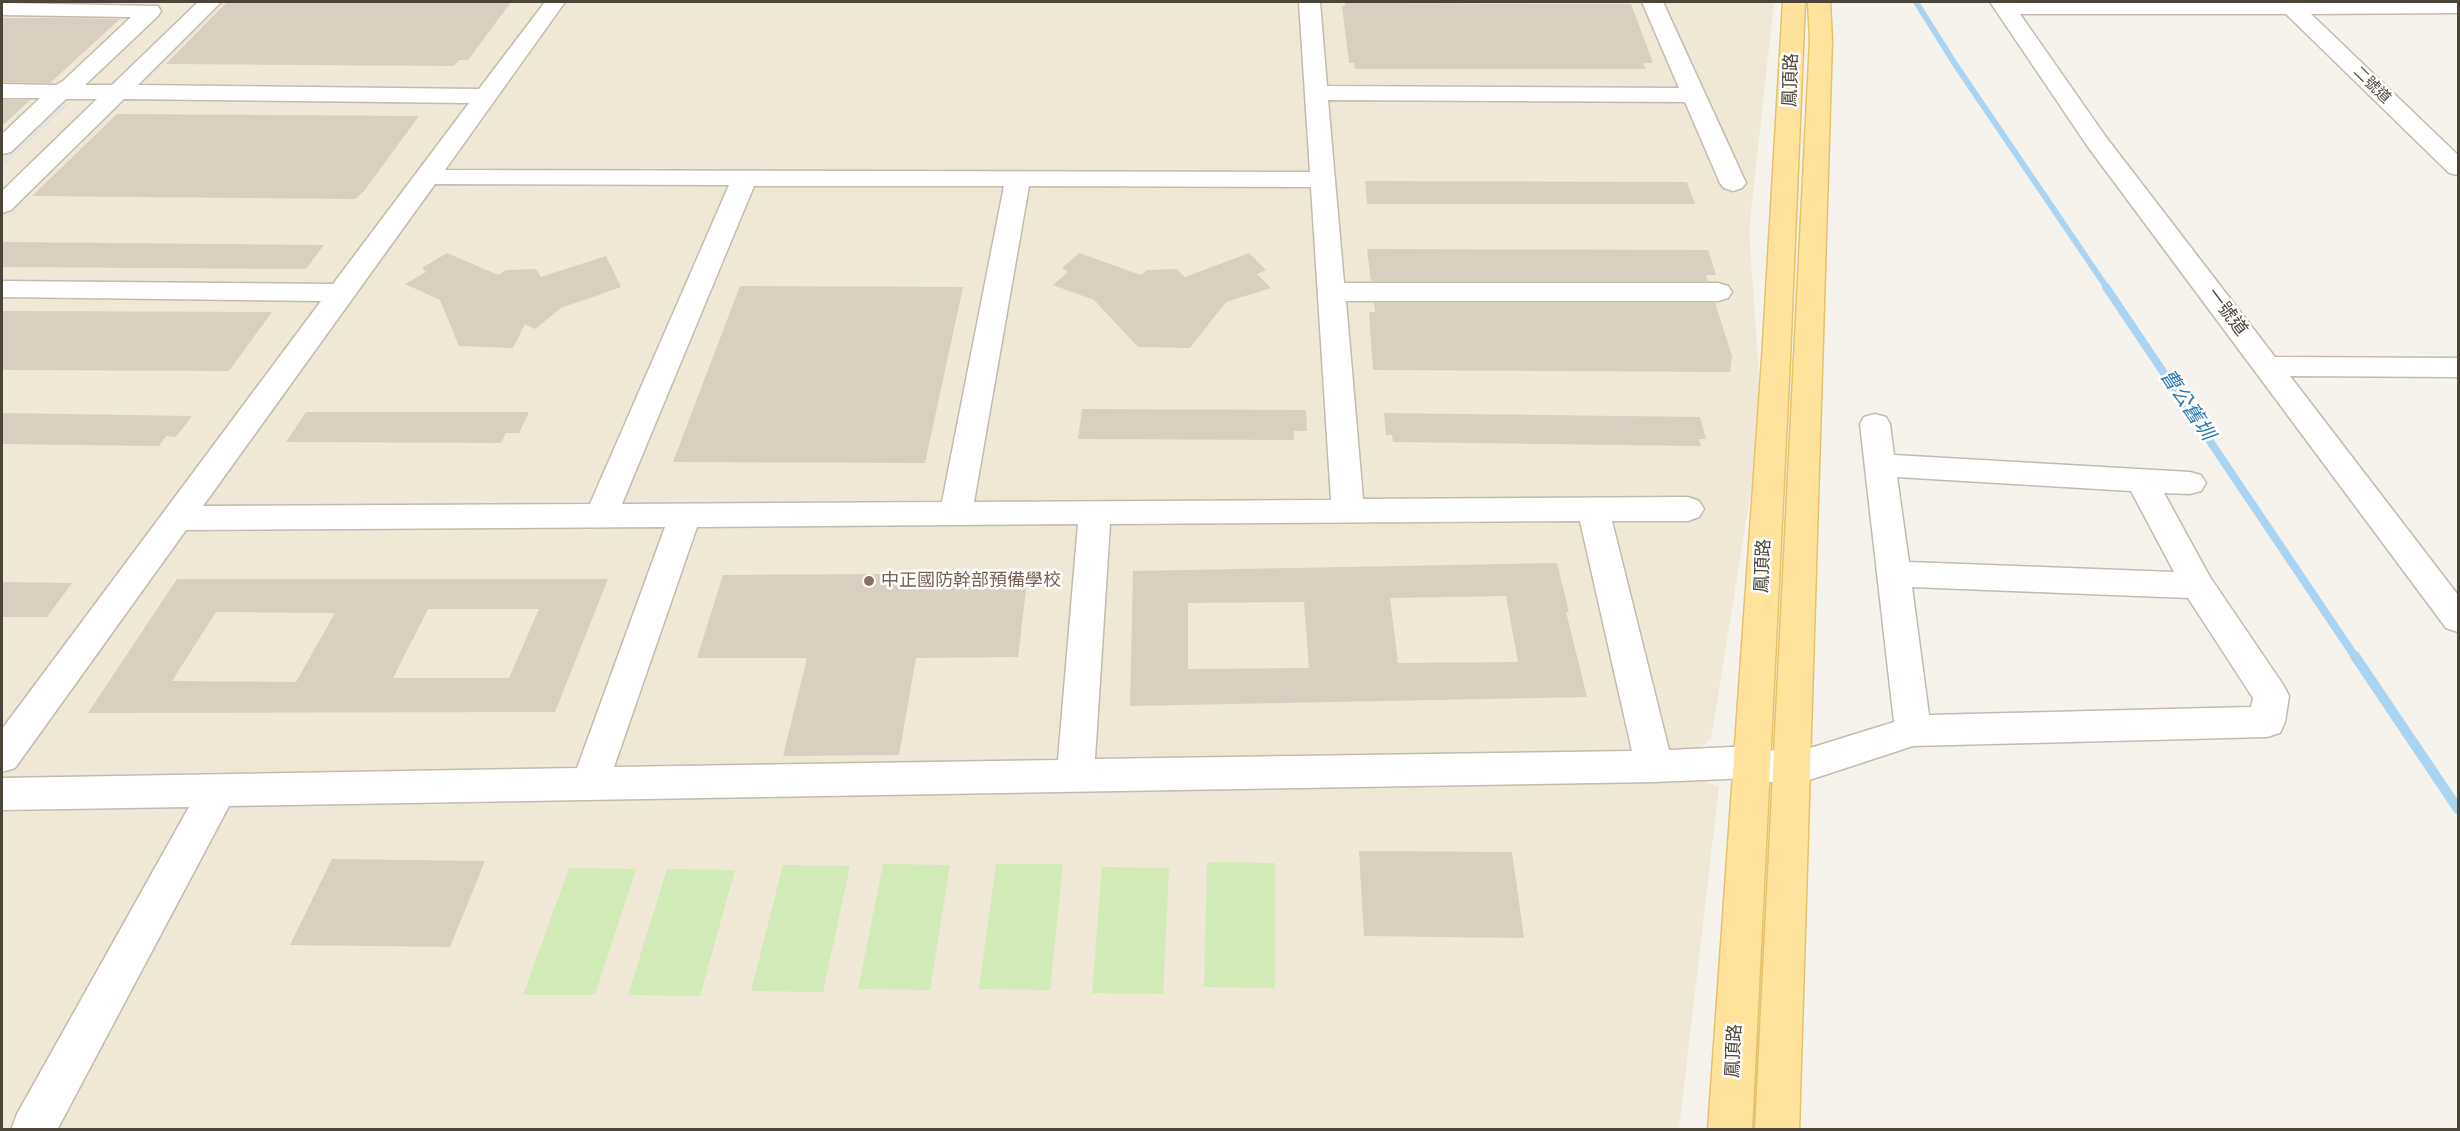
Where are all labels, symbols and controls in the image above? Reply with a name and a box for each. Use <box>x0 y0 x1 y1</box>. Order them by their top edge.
street label: 鳳頂路 <box>1779 53 1803 107</box>
street label: 二號道 <box>2350 63 2394 107</box>
street label: 一號道 <box>2202 284 2252 340</box>
water label: 曹公舊圳 <box>2155 365 2219 445</box>
street label: 鳳頂路 <box>1751 538 1775 594</box>
place label: 中正國防幹部預備學校 <box>881 570 1061 592</box>
marker: 中正國防幹部預備學校 <box>862 574 876 588</box>
street label: 鳳頂路 <box>1722 1023 1746 1079</box>

